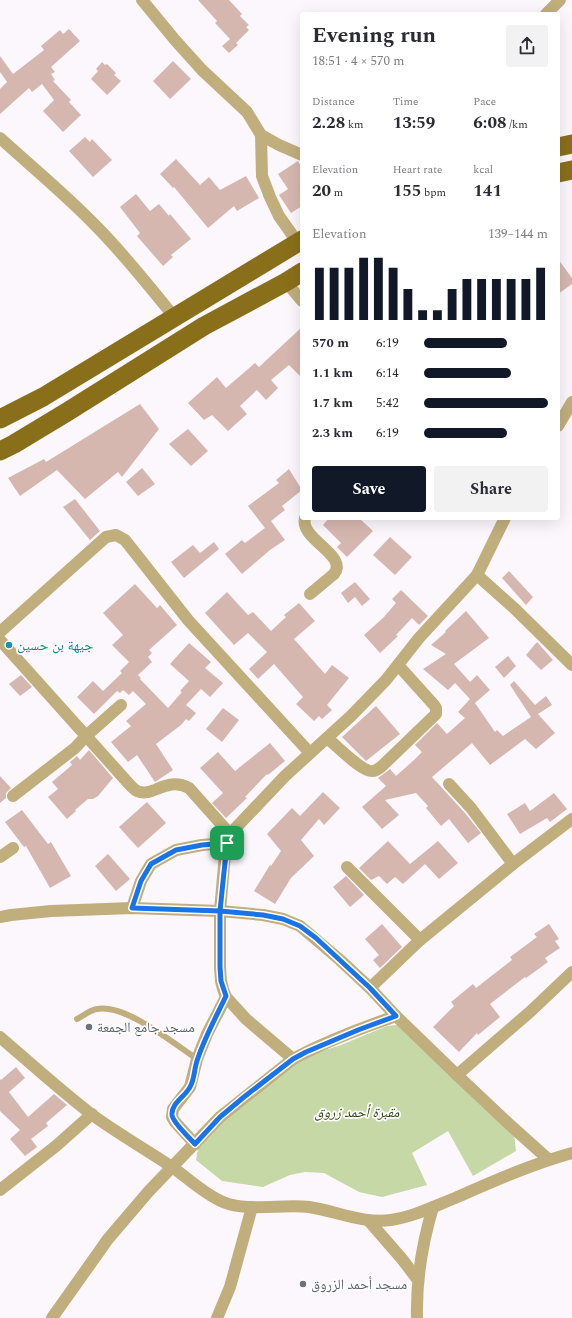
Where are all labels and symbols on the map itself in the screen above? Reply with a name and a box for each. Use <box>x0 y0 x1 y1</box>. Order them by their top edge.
place label: جيهة بن حسين <box>17 635 93 656</box>
marker: جيهة بن حسين <box>4 640 14 650</box>
pin <box>210 826 244 860</box>
place label: مسجد جامع الجمعة <box>97 1017 195 1038</box>
marker: مسجد جامع الجمعة <box>84 1022 94 1032</box>
park label: مقبرة أحمد زروق <box>315 1102 400 1123</box>
place label: مسجد أحمد الزروق <box>311 1274 407 1295</box>
marker: مسجد أحمد الزروق <box>298 1279 308 1289</box>

